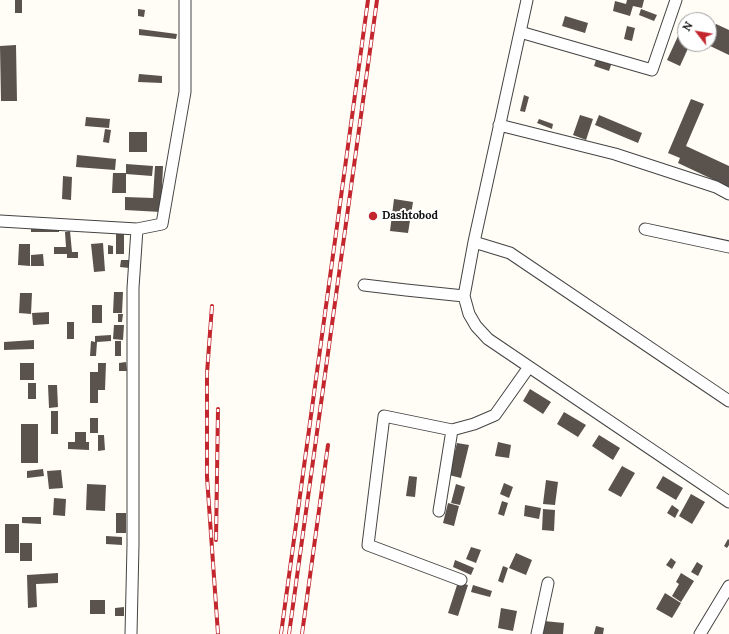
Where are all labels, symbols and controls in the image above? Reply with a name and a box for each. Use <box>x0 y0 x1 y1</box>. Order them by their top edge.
north arrow <box>677 12 717 52</box>
text: N <box>679 19 696 34</box>
place label: Dashtobod <box>382 209 438 223</box>
marker: Dashtobod <box>367 210 379 222</box>

